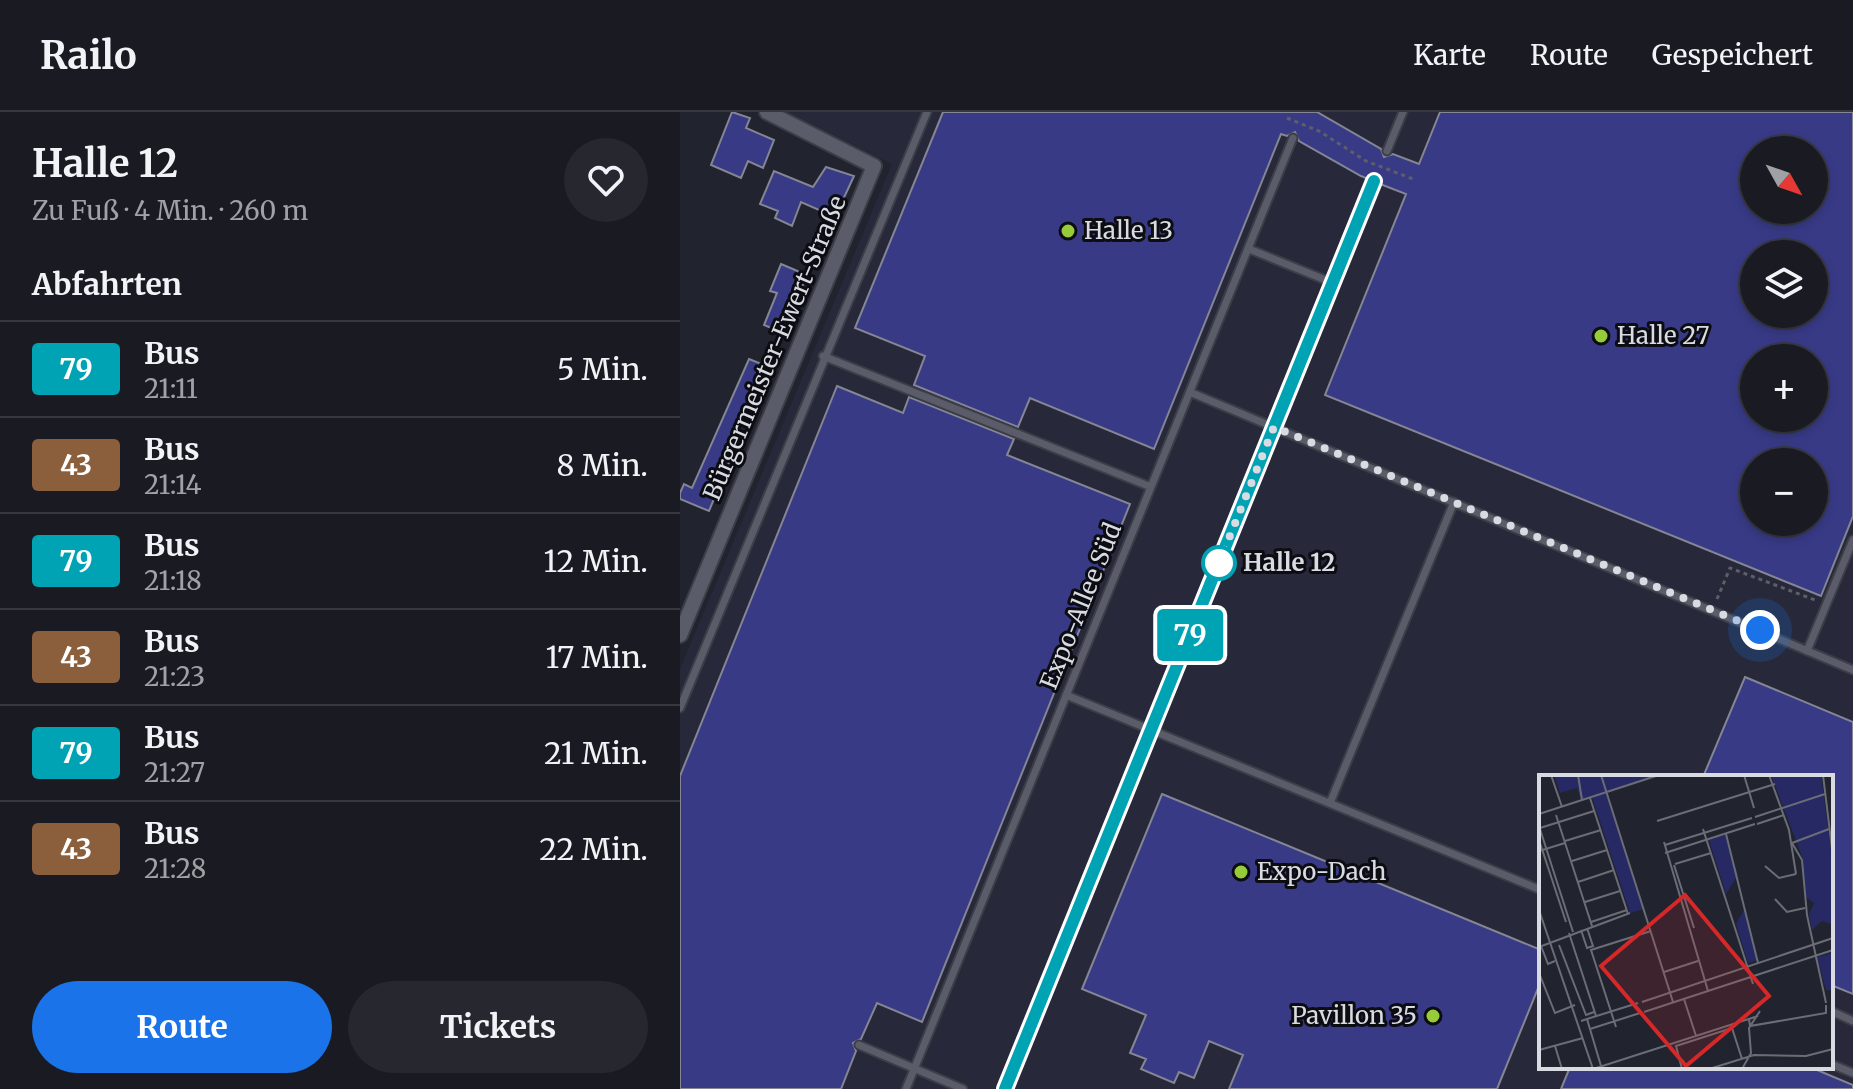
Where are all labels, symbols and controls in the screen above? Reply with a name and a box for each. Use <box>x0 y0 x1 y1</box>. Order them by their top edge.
text: Railo <box>40 32 137 79</box>
text: Karte <box>1413 37 1486 73</box>
text: Route <box>1530 37 1608 73</box>
text: Gespeichert <box>1652 37 1813 73</box>
north arrow <box>1740 136 1828 224</box>
map controls <box>1740 136 1828 536</box>
button: heart <box>564 138 648 222</box>
text: Halle 12 <box>32 140 178 187</box>
street label: Bürgermeister-Ewert-Straße <box>696 191 853 505</box>
text: Zu Fuß · 4 Min. · 260 m <box>32 194 308 227</box>
place label: Halle 13 <box>1084 215 1173 246</box>
marker: Halle 13 <box>1059 222 1077 240</box>
button: layers <box>1740 240 1828 328</box>
text: Abfahrten <box>32 265 182 303</box>
place label: Halle 27 <box>1617 320 1709 351</box>
marker: Halle 27 <box>1592 327 1610 345</box>
text: Bus <box>144 334 200 372</box>
button: + <box>1740 344 1828 432</box>
text: 5 Min. <box>557 350 648 388</box>
text: 79 <box>59 351 93 387</box>
text: 21:11 <box>144 372 198 405</box>
text: Bus <box>144 430 200 468</box>
text: 8 Min. <box>557 446 648 484</box>
text: 43 <box>60 447 92 483</box>
button: − <box>1740 448 1828 536</box>
text: 21:14 <box>144 468 201 501</box>
street label: Expo-Allee Süd <box>1033 518 1128 694</box>
text: Bus <box>144 526 200 564</box>
text: 12 Min. <box>543 542 648 580</box>
text: 79 <box>59 543 93 579</box>
marker: Halle 12 <box>1202 546 1236 580</box>
place label: Halle 12 <box>1243 547 1335 578</box>
text: 21:18 <box>144 564 202 597</box>
line badge: 79 <box>1154 609 1226 661</box>
your location <box>1740 610 1780 650</box>
text: 79 <box>1173 617 1207 653</box>
text: Bus <box>144 622 200 660</box>
text: 17 Min. <box>545 638 648 676</box>
text: 43 <box>60 639 92 675</box>
text: 21:23 <box>144 660 205 693</box>
text: Bus <box>144 718 200 756</box>
text: 21 Min. <box>544 734 648 772</box>
text: 79 <box>59 735 93 771</box>
text: 21:27 <box>144 756 205 789</box>
inset map <box>1539 775 1833 1069</box>
text: Bus <box>144 814 200 852</box>
text: 22 Min. <box>539 830 648 868</box>
text: 43 <box>60 831 92 867</box>
text: 21:28 <box>144 852 206 885</box>
place label: Expo-Dach <box>1257 856 1386 887</box>
marker: Expo-Dach <box>1232 863 1250 881</box>
button: Route <box>32 981 332 1073</box>
button: Tickets <box>348 981 648 1073</box>
place label: Pavillon 35 <box>1291 1000 1417 1031</box>
marker: Pavillon 35 <box>1424 1007 1442 1025</box>

